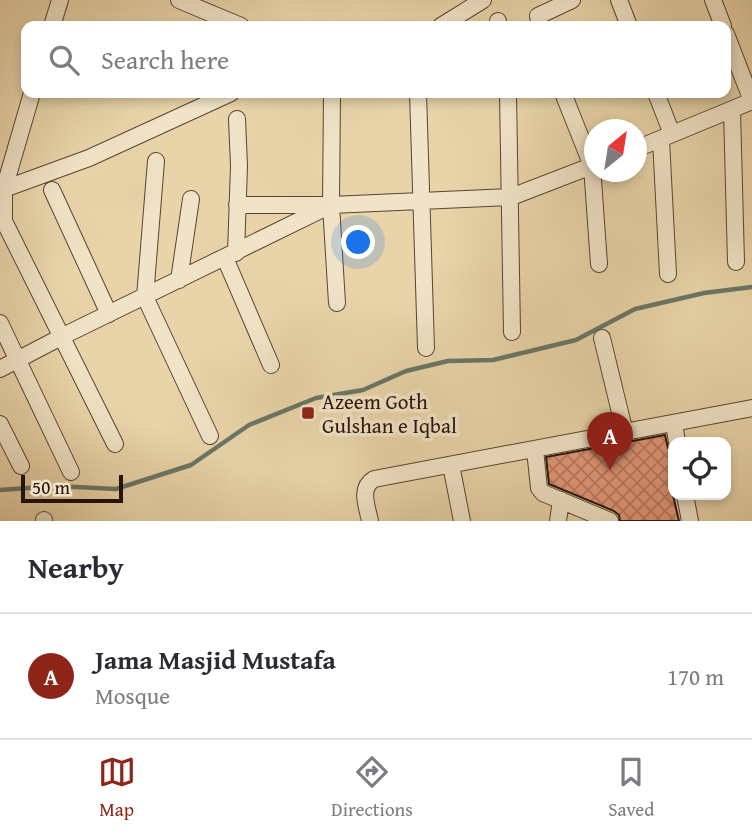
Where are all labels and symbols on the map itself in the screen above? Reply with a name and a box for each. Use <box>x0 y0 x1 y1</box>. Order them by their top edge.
north arrow <box>584 119 647 182</box>
your location <box>341 225 375 259</box>
place label: Azeem Goth Gulshan e Iqbal <box>322 386 457 441</box>
marker: Azeem Goth Gulshan e Iqbal <box>300 405 316 421</box>
pin: A <box>587 412 633 470</box>
scale bar <box>21 472 122 504</box>

